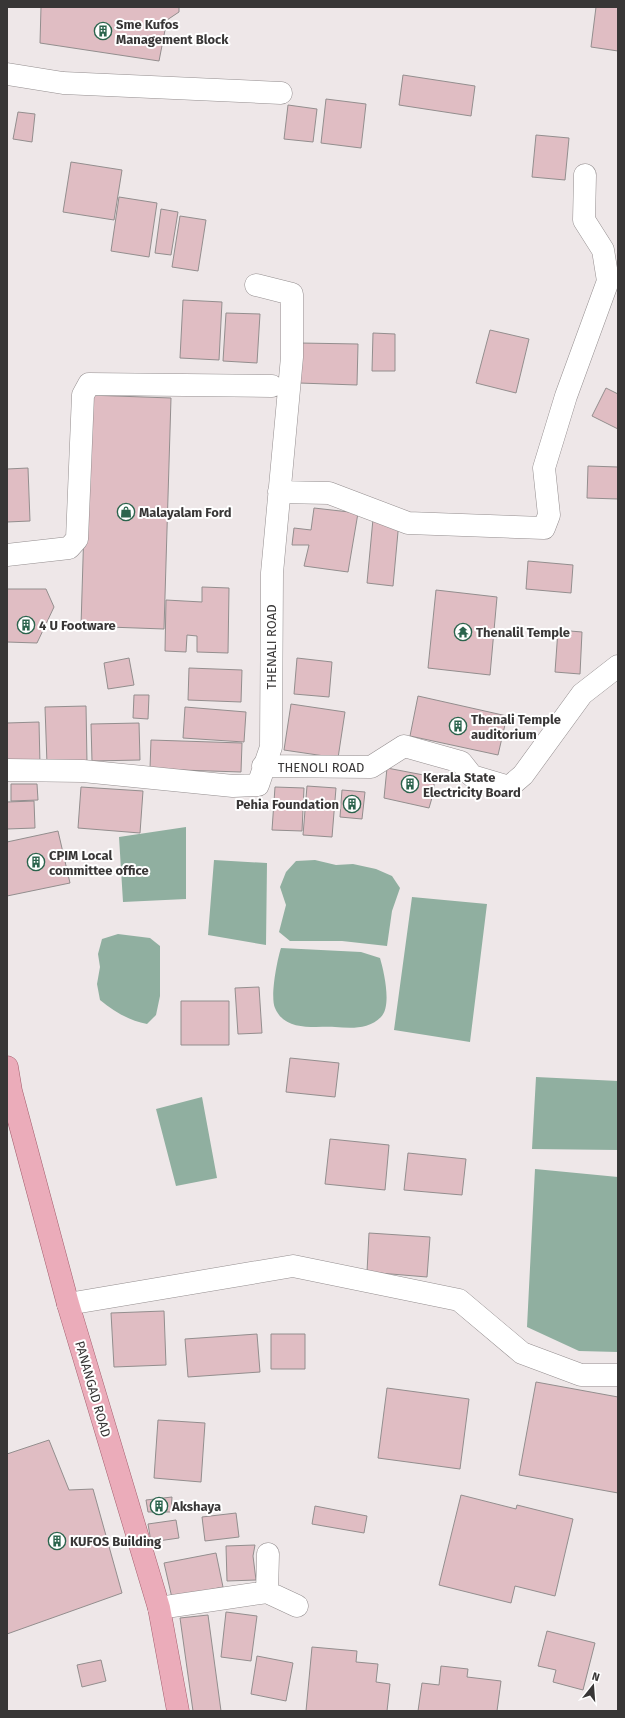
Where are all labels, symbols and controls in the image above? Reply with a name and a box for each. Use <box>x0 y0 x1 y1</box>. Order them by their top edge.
place label: Sme Kufos Management Block <box>116 17 229 47</box>
building icon: Sme Kufos Management Block <box>93 21 113 41</box>
shop icon: Malayalam Ford <box>116 502 136 522</box>
place label: Malayalam Ford <box>139 505 231 520</box>
street label: THENALI ROAD <box>264 604 279 690</box>
building icon: 4 U Footware <box>16 615 36 635</box>
place label: 4 U Footware <box>39 618 116 633</box>
temple icon: Thenalil Temple <box>453 622 473 642</box>
place label: Thenalil Temple <box>476 625 570 640</box>
place label: Thenali Temple auditorium <box>471 712 561 742</box>
building icon: Thenali Temple auditorium <box>448 716 468 736</box>
street label: THENOLI ROAD <box>278 760 364 775</box>
place label: Kerala State Electricity Board <box>423 770 521 800</box>
building icon: Kerala State Electricity Board <box>400 774 420 794</box>
building icon: Pehia Foundation <box>342 794 362 814</box>
place label: Pehia Foundation <box>236 797 339 812</box>
place label: CPIM Local committee office <box>49 848 149 878</box>
building icon: CPIM Local committee office <box>26 852 46 872</box>
street label: PANANGAD ROAD <box>72 1339 114 1439</box>
building icon: Akshaya <box>149 1496 169 1516</box>
place label: Akshaya <box>171 1499 221 1514</box>
building icon: KUFOS Building <box>47 1531 67 1551</box>
place label: KUFOS Building <box>70 1534 162 1549</box>
north arrow <box>573 1666 613 1706</box>
text: N <box>590 1670 601 1684</box>

